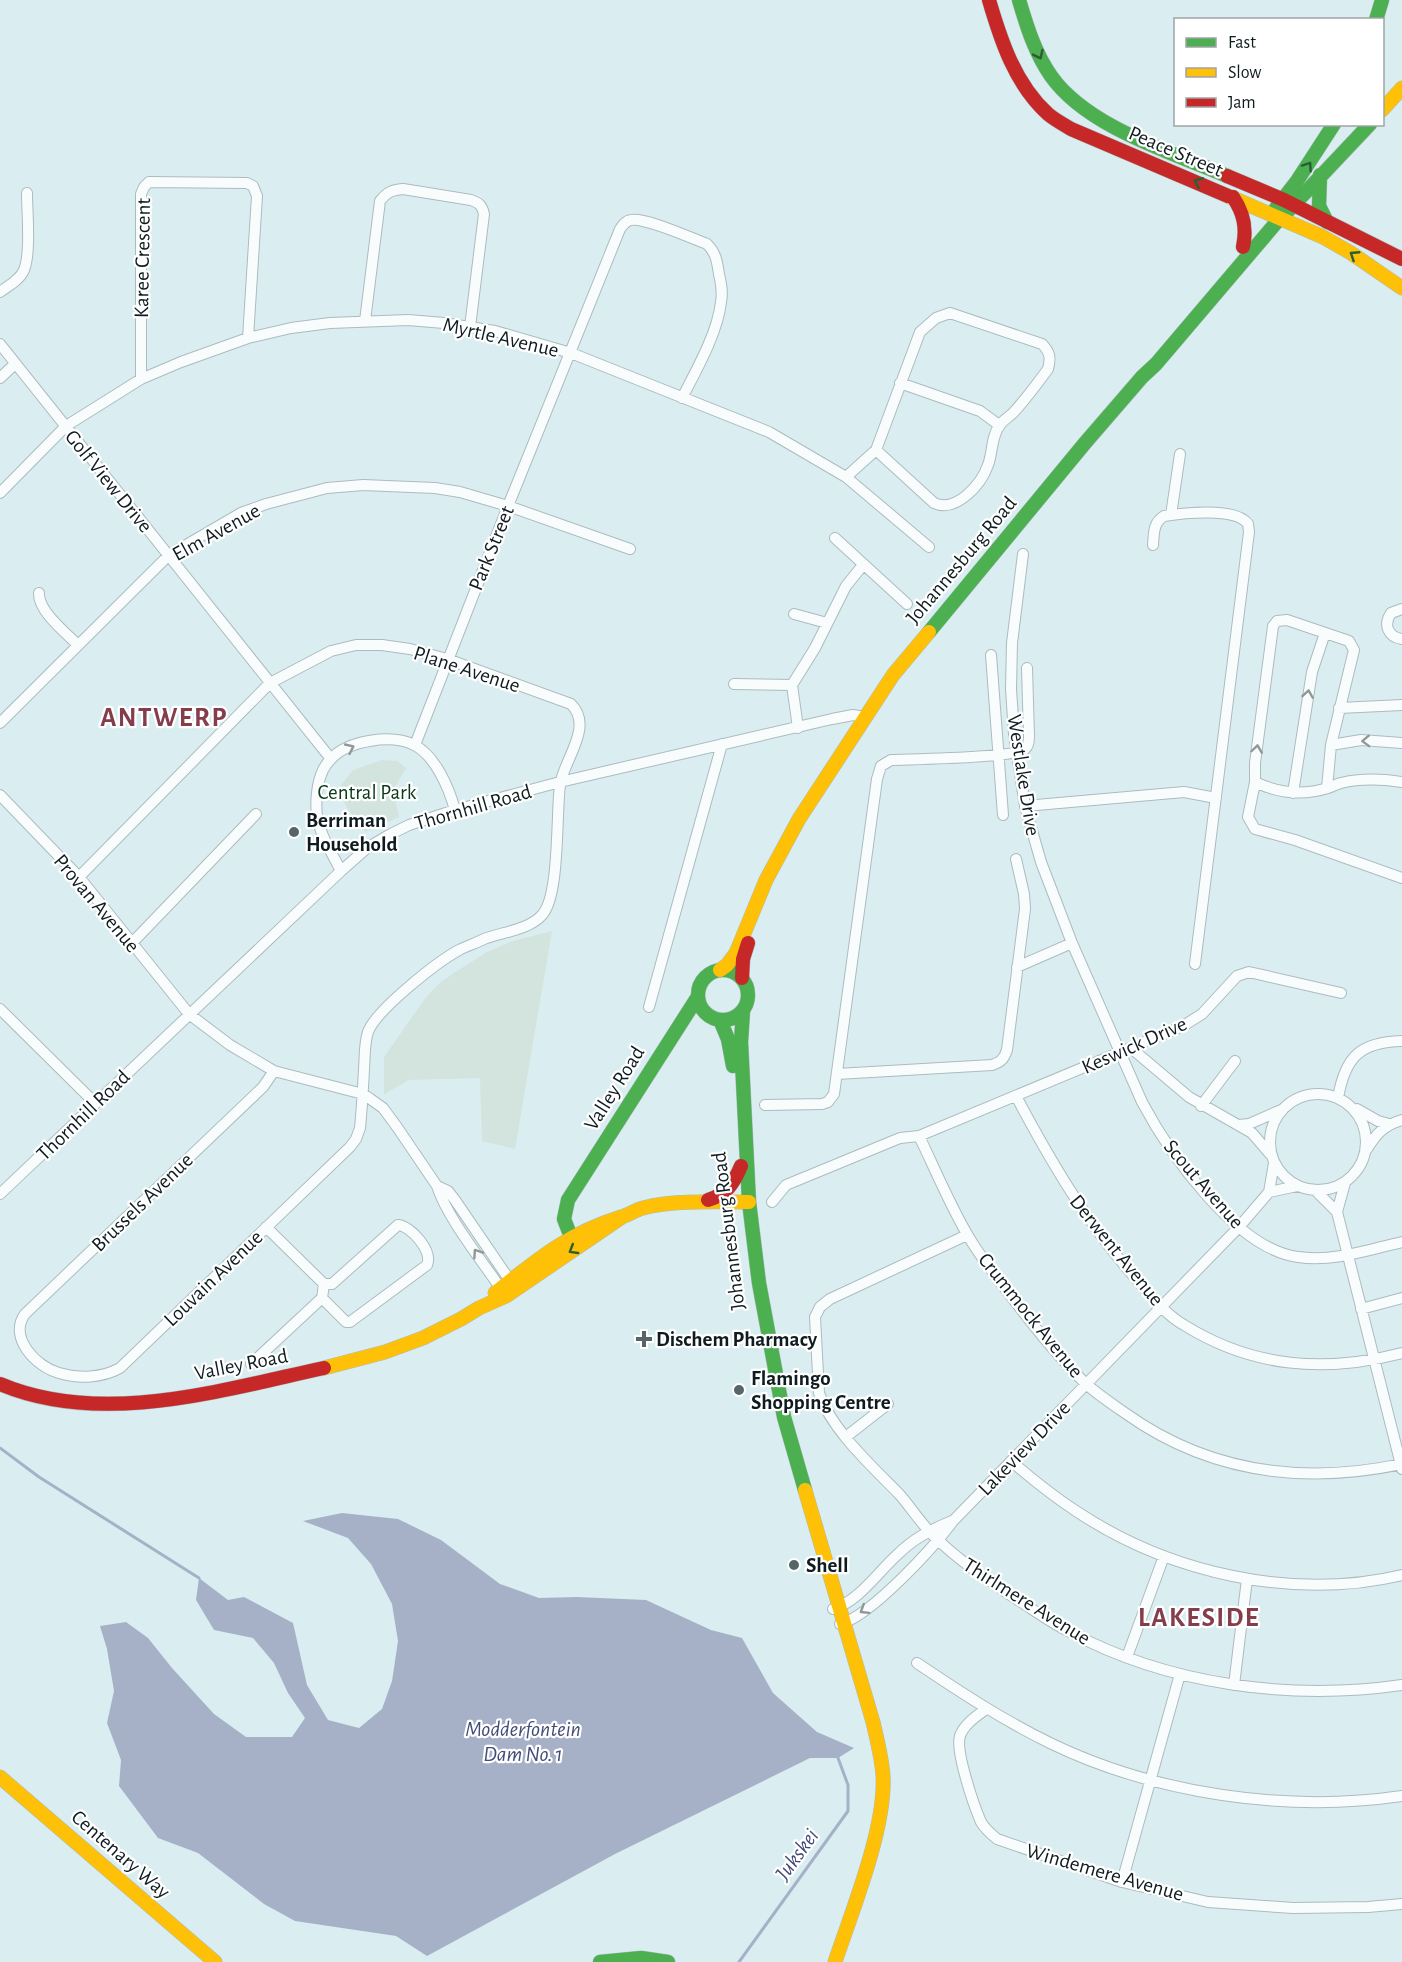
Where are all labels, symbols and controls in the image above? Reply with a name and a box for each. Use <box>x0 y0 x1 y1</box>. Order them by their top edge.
legend <box>1174 18 1384 126</box>
text: Fast <box>1228 34 1256 52</box>
one-way arrow <box>1032 49 1043 59</box>
text: Slow <box>1228 64 1261 82</box>
text: Jam <box>1228 94 1256 112</box>
street label: Peace Street <box>1126 122 1226 181</box>
one-way arrow <box>1301 161 1312 172</box>
one-way arrow <box>1193 178 1204 190</box>
street label: Karee Crescent <box>131 197 154 318</box>
one-way arrow <box>1350 251 1361 262</box>
street label: Myrtle Avenue <box>441 314 561 361</box>
street label: Golf View Drive <box>61 426 156 537</box>
street label: Johannesburg Road <box>902 492 1021 628</box>
street label: Elm Avenue <box>169 500 264 565</box>
street label: Park Street <box>465 503 518 593</box>
street label: Plane Avenue <box>411 642 523 697</box>
one-way arrow <box>1302 689 1314 698</box>
district label: ANTWERP <box>100 704 228 731</box>
street label: Westlake Drive <box>1004 713 1043 837</box>
one-way arrow <box>1362 735 1371 747</box>
one-way arrow <box>343 743 354 755</box>
one-way arrow <box>1251 745 1263 754</box>
street label: Thornhill Road <box>412 781 534 834</box>
park label: Central Park <box>318 782 417 803</box>
place label: Berriman Household <box>306 810 398 855</box>
marker: Berriman Household <box>287 825 301 839</box>
street label: Provan Avenue <box>50 850 144 956</box>
street label: Keswick Drive <box>1079 1013 1190 1078</box>
street label: Valley Road <box>580 1042 648 1134</box>
street label: Thornhill Road <box>33 1066 134 1165</box>
street label: Scout Avenue <box>1160 1136 1248 1233</box>
street label: Brussels Avenue <box>88 1149 197 1256</box>
street label: Johannesburg Road <box>708 1151 749 1311</box>
street label: Derwent Avenue <box>1066 1191 1168 1310</box>
street label: Louvain Avenue <box>160 1226 267 1330</box>
one-way arrow <box>569 1242 579 1254</box>
one-way arrow <box>473 1249 484 1260</box>
street label: Crummock Avenue <box>974 1249 1087 1382</box>
place label: Dischem Pharmacy <box>656 1329 818 1350</box>
marker: Dischem Pharmacy <box>637 1332 651 1346</box>
street label: Valley Road <box>193 1345 290 1384</box>
place label: Flamingo Shopping Centre <box>751 1368 891 1413</box>
marker: Flamingo Shopping Centre <box>732 1383 746 1397</box>
street label: Lakeview Drive <box>974 1397 1074 1500</box>
street label: Thirlmere Avenue <box>959 1554 1094 1649</box>
place label: Shell <box>806 1555 848 1576</box>
marker: Shell <box>787 1558 801 1572</box>
one-way arrow <box>860 1603 870 1615</box>
district label: LAKESIDE <box>1138 1604 1260 1631</box>
water label: Modderfontein Dam No. 1 <box>465 1718 581 1765</box>
street label: Centenary Way <box>67 1806 174 1903</box>
water label: Jukskei <box>771 1825 823 1885</box>
street label: Windemere Avenue <box>1024 1840 1186 1905</box>

